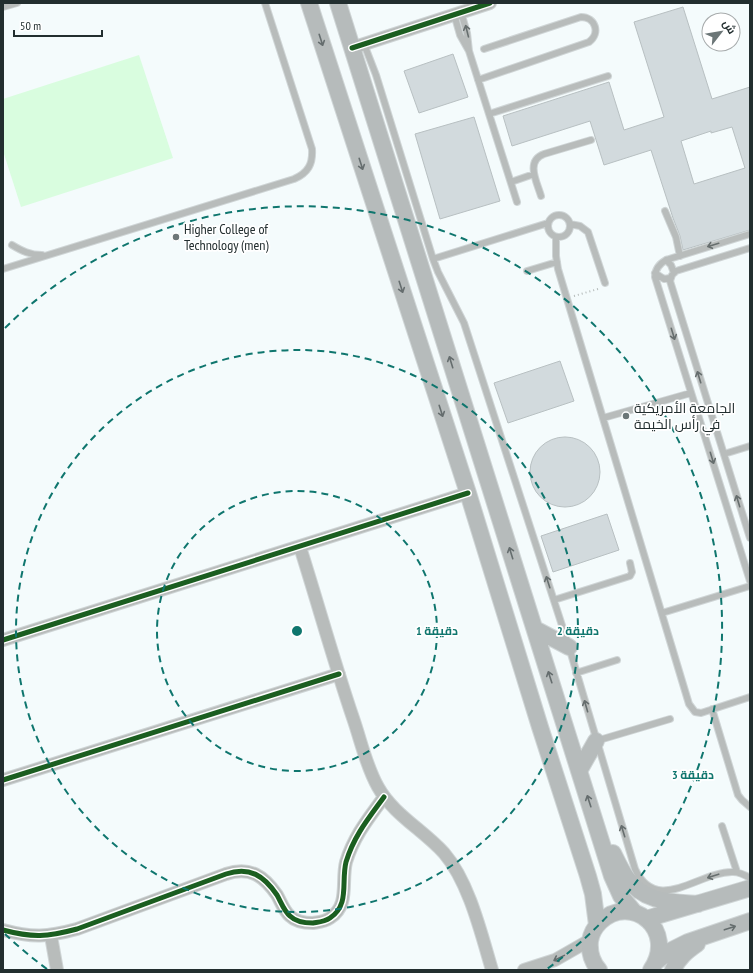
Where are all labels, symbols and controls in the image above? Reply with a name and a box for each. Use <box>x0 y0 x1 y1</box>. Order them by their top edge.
scale bar <box>14 12 102 38</box>
north arrow <box>701 12 741 52</box>
text: ش <box>720 17 739 37</box>
text: 50 m <box>20 18 41 33</box>
one-way arrow <box>462 25 470 38</box>
one-way arrow <box>318 33 325 46</box>
one-way arrow <box>358 157 365 170</box>
place label: Higher College of Technology (men) <box>184 220 269 254</box>
marker: Higher College of Technology (men) <box>171 232 181 242</box>
one-way arrow <box>707 242 719 250</box>
one-way arrow <box>398 281 405 294</box>
one-way arrow <box>670 327 677 340</box>
one-way arrow <box>447 356 454 369</box>
one-way arrow <box>695 371 703 383</box>
place label: الجامعة الأمريكية في رأس الخيمة <box>634 399 735 436</box>
one-way arrow <box>438 405 446 417</box>
marker: الجامعة الأمريكية في رأس الخيمة <box>621 411 631 421</box>
one-way arrow <box>708 452 716 464</box>
one-way arrow <box>734 494 741 507</box>
one-way arrow <box>507 546 514 559</box>
one-way arrow <box>544 575 551 588</box>
text: 1 دقيقة <box>416 623 458 638</box>
text: 2 دقيقة <box>557 623 599 638</box>
centre of rings <box>290 624 304 638</box>
one-way arrow <box>546 670 553 683</box>
one-way arrow <box>582 700 589 713</box>
text: 3 دقيقة <box>672 767 714 782</box>
one-way arrow <box>584 795 592 807</box>
one-way arrow <box>619 824 626 837</box>
one-way arrow <box>707 873 719 881</box>
one-way arrow <box>723 924 736 931</box>
one-way arrow <box>553 955 565 962</box>

